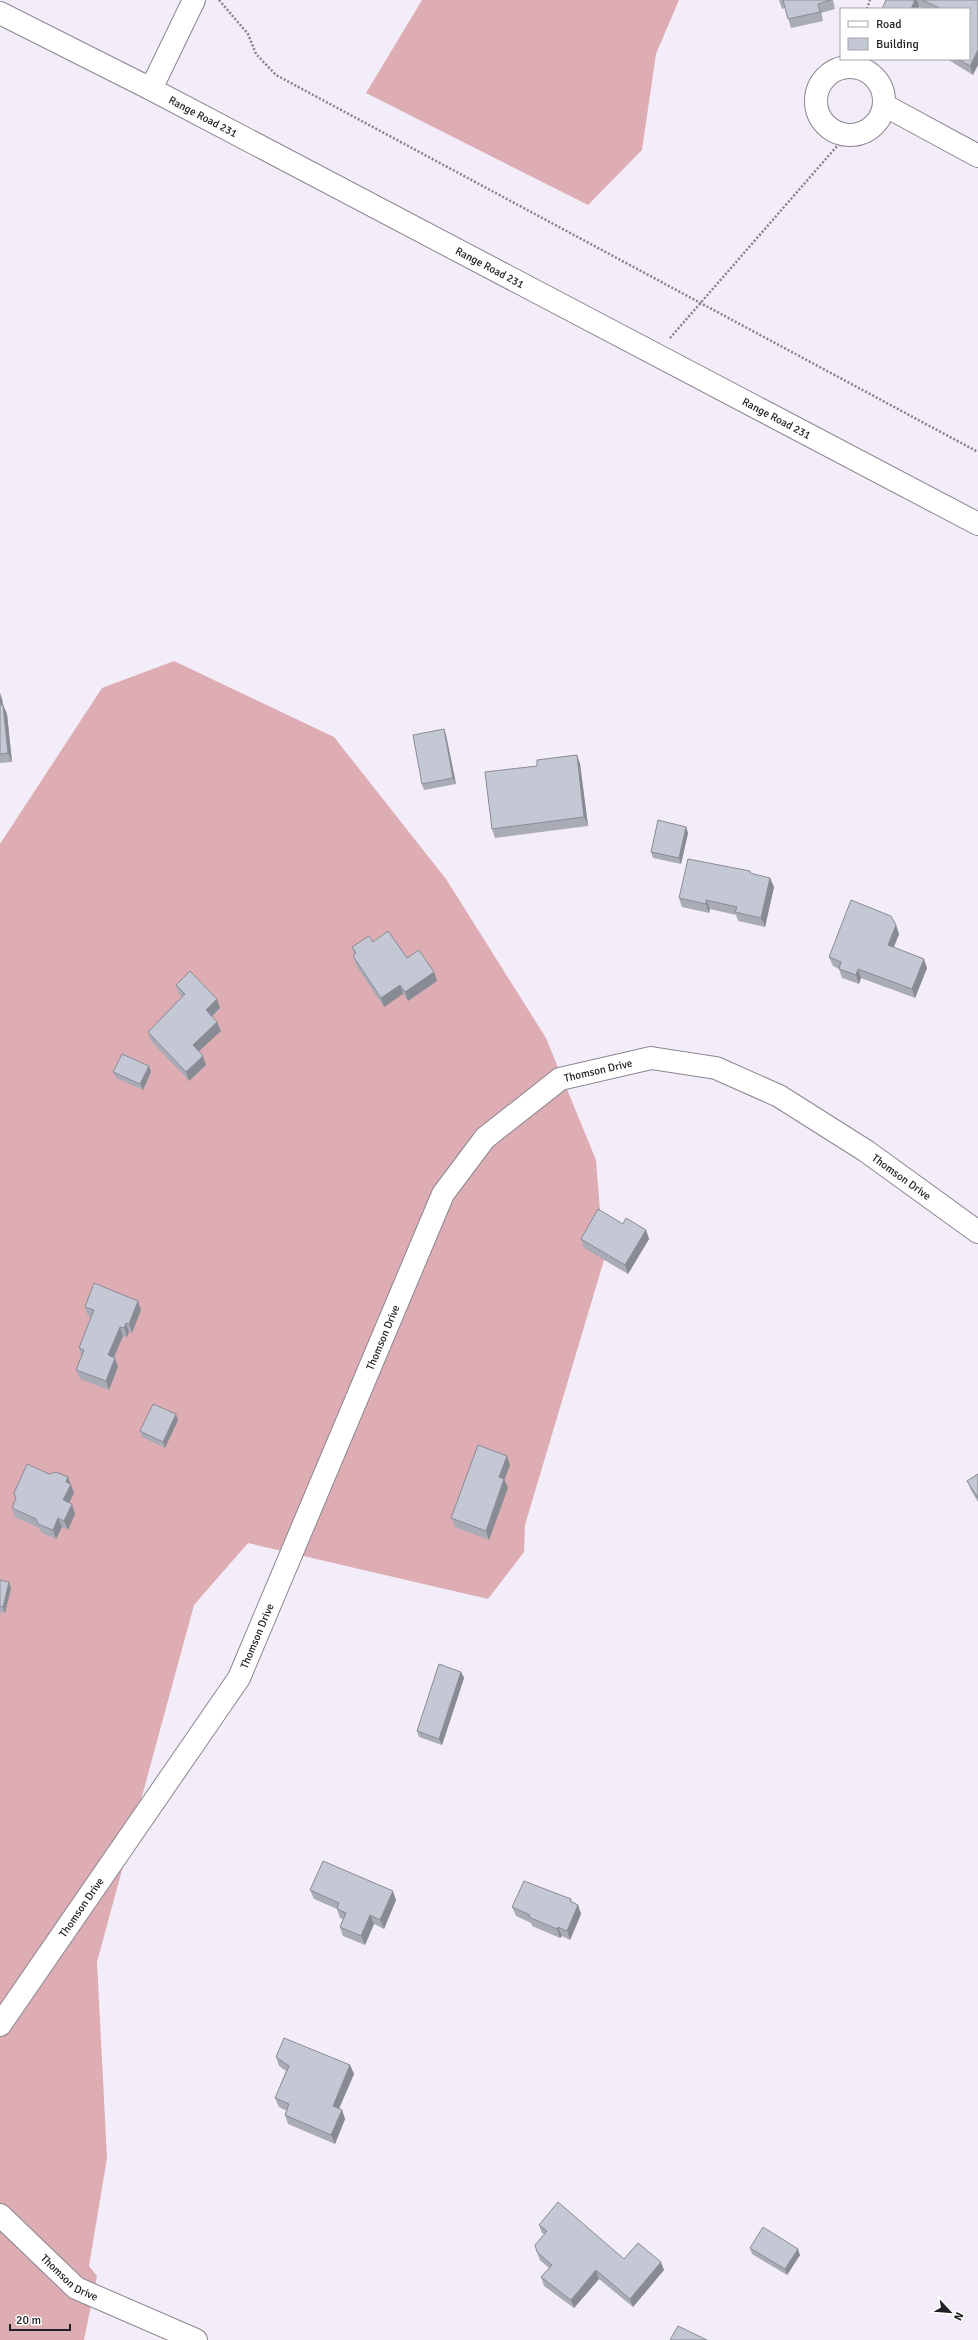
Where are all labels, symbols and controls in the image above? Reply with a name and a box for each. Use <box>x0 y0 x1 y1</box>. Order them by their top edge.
legend <box>840 8 970 60</box>
text: Road <box>876 17 902 32</box>
text: Building <box>876 37 919 52</box>
street label: Range Road 231 <box>167 93 240 140</box>
street label: Range Road 231 <box>453 244 527 291</box>
street label: Range Road 231 <box>740 395 813 442</box>
street label: Thomson Drive <box>563 1056 633 1084</box>
street label: Thomson Drive <box>870 1151 934 1202</box>
street label: Thomson Drive <box>363 1303 402 1372</box>
street label: Thomson Drive <box>237 1601 276 1671</box>
street label: Thomson Drive <box>56 1875 106 1940</box>
street label: Thomson Drive <box>38 2251 100 2303</box>
north arrow <box>930 2292 970 2332</box>
scale bar <box>10 2306 70 2332</box>
text: N <box>951 2310 966 2322</box>
text: 20 m <box>16 2313 41 2328</box>

